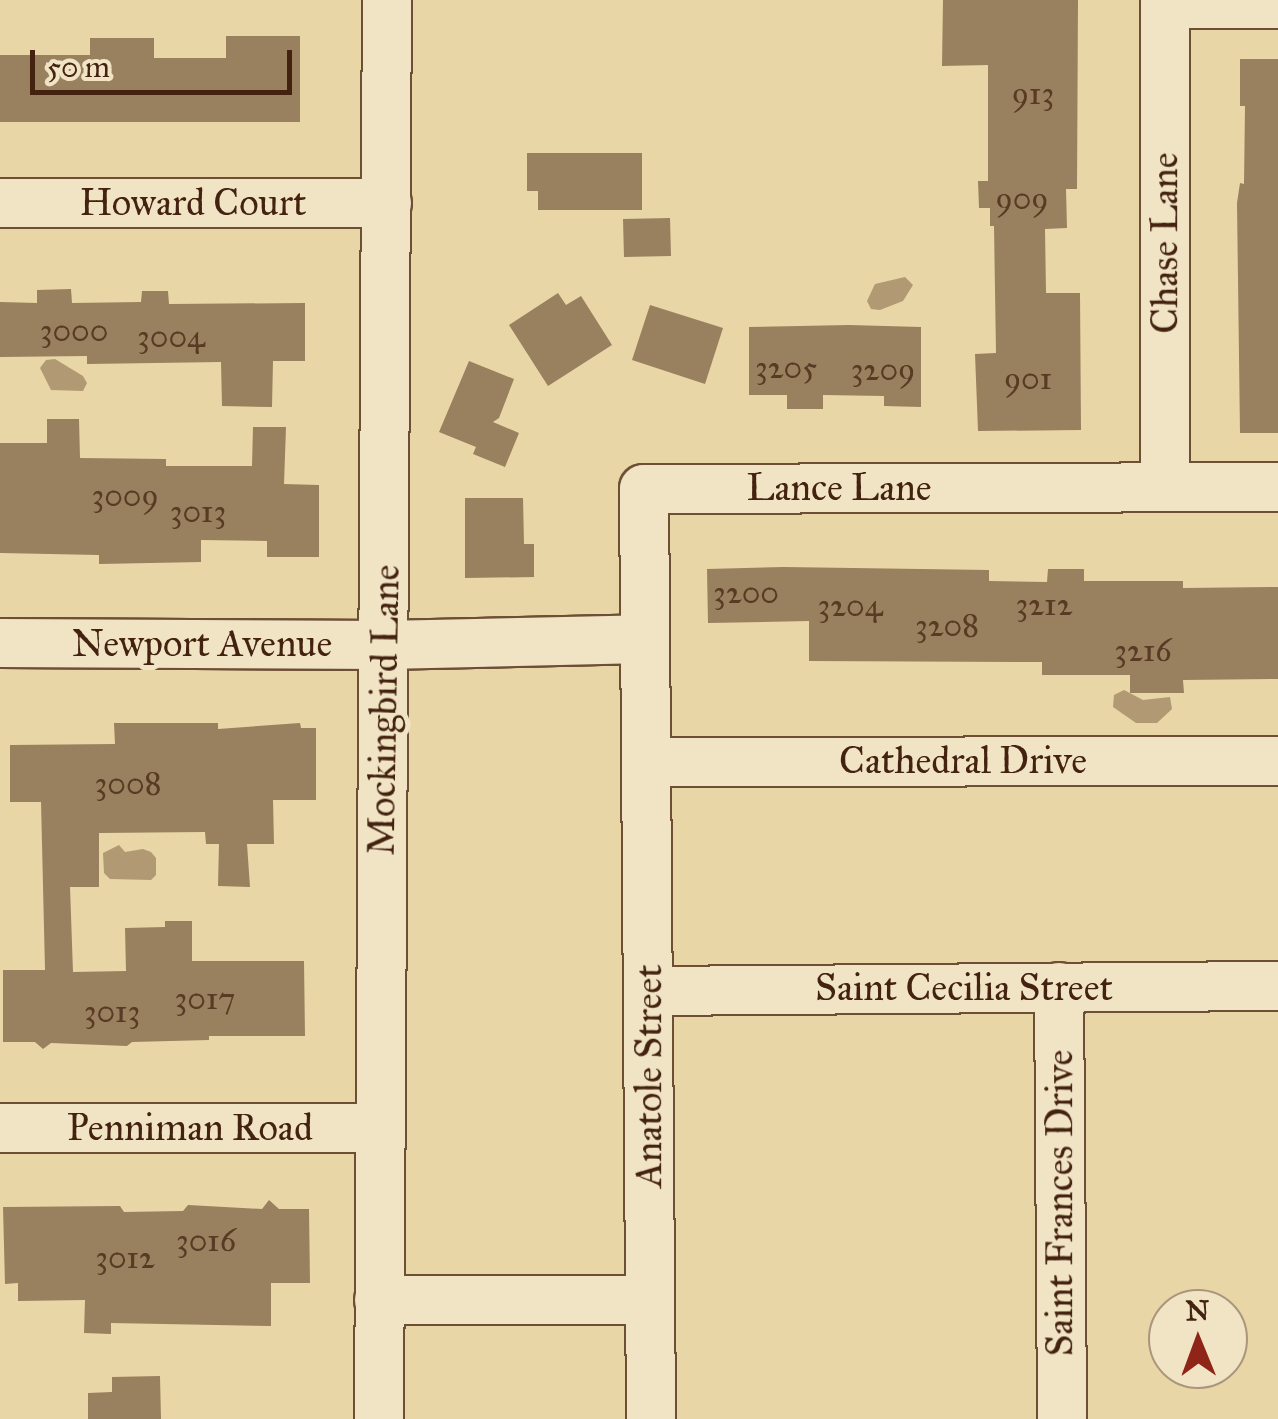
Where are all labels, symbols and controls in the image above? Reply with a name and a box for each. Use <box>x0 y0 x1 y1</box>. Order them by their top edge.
scale bar <box>35 30 298 92</box>
text: 50 m <box>47 49 110 85</box>
house number: 913 <box>1012 75 1054 113</box>
street label: Chase Lane <box>1142 152 1188 334</box>
street label: Howard Court <box>79 180 307 226</box>
house number: 909 <box>996 180 1048 218</box>
house number: 3000 <box>40 312 108 350</box>
house number: 3004 <box>137 318 205 356</box>
house number: 3205 <box>755 349 817 387</box>
house number: 3209 <box>851 351 915 389</box>
house number: 901 <box>1004 360 1052 398</box>
street label: Lance Lane <box>746 465 932 511</box>
house number: 3009 <box>91 477 159 515</box>
house number: 3013 <box>170 493 226 531</box>
street label: Mockingbird Lane <box>359 564 409 856</box>
house number: 3200 <box>713 574 779 612</box>
house number: 3212 <box>1016 586 1072 624</box>
house number: 3204 <box>817 587 883 625</box>
house number: 3208 <box>915 607 979 645</box>
street label: Newport Avenue <box>72 621 332 667</box>
house number: 3216 <box>1114 632 1172 670</box>
street label: Cathedral Drive <box>839 738 1087 784</box>
house number: 3008 <box>94 765 162 803</box>
street label: Anatole Street <box>626 964 672 1188</box>
street label: Saint Cecilia Street <box>815 965 1113 1011</box>
house number: 3017 <box>175 980 235 1018</box>
house number: 3013 <box>84 993 140 1031</box>
street label: Saint Frances Drive <box>1037 1050 1083 1356</box>
street label: Penniman Road <box>67 1105 313 1151</box>
house number: 3016 <box>176 1222 236 1260</box>
house number: 3012 <box>95 1239 155 1277</box>
north arrow <box>1148 1289 1248 1389</box>
text: N <box>1185 1293 1210 1328</box>

